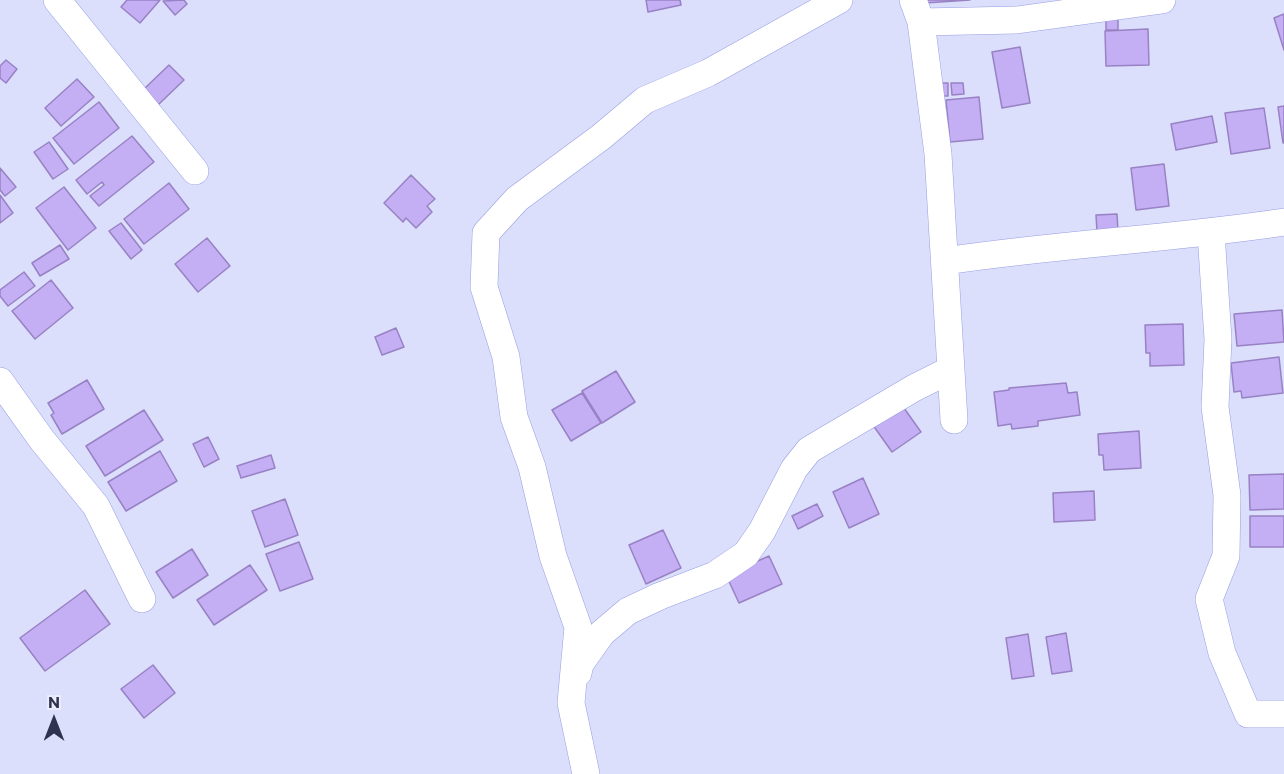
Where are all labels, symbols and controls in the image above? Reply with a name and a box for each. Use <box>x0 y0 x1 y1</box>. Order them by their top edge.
north arrow <box>24 690 84 750</box>
text: N <box>48 692 60 711</box>

